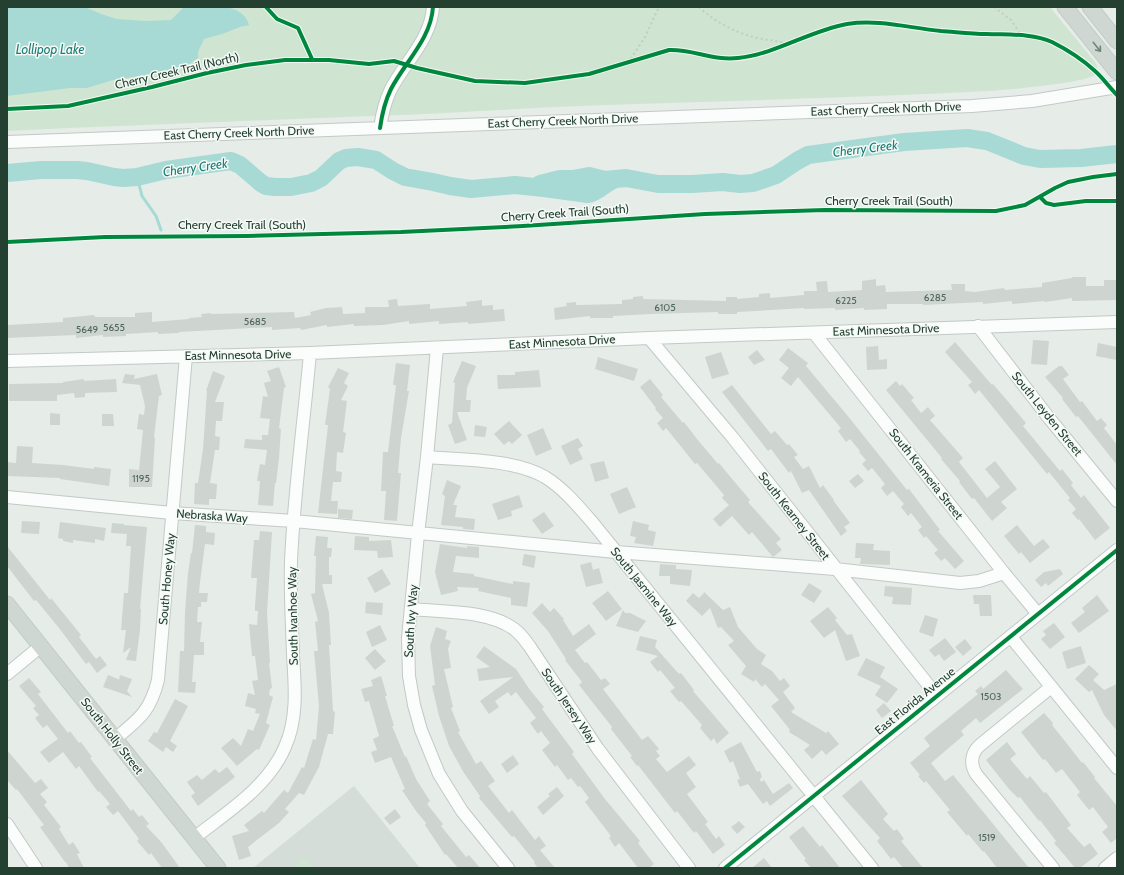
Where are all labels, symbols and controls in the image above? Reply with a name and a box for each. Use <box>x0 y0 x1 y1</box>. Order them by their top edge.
water label: Lollipop Lake <box>16 41 84 57</box>
one-way arrow <box>1093 42 1102 53</box>
street label: Cherry Creek Trail (North) <box>113 49 240 92</box>
street label: East Cherry Creek North Drive <box>810 98 962 119</box>
street label: East Cherry Creek North Drive <box>487 110 639 131</box>
street label: East Cherry Creek North Drive <box>163 122 315 143</box>
water label: Cherry Creek <box>832 136 899 160</box>
water label: Cherry Creek <box>162 154 229 179</box>
street label: Cherry Creek Trail (South) <box>825 193 953 208</box>
street label: Cherry Creek Trail (South) <box>501 201 629 224</box>
street label: Cherry Creek Trail (South) <box>178 217 306 232</box>
house number: 6285 <box>924 291 946 304</box>
house number: 6225 <box>835 294 857 307</box>
house number: 6105 <box>654 301 676 314</box>
house number: 5685 <box>244 315 266 328</box>
street label: East Minnesota Drive <box>832 320 940 339</box>
house number: 5655 <box>103 321 125 334</box>
house number: 5649 <box>76 323 99 336</box>
street label: East Minnesota Drive <box>508 331 616 352</box>
street label: East Minnesota Drive <box>184 346 291 363</box>
street label: South Leyden Street <box>1009 369 1086 459</box>
street label: South Krameria Street <box>886 425 967 522</box>
street label: South Kearney Street <box>755 469 833 563</box>
house number: 1195 <box>132 472 150 485</box>
street label: Nebraska Way <box>176 506 248 525</box>
street label: South Honey Way <box>155 532 178 625</box>
street label: South Jasmine Way <box>608 544 681 629</box>
street label: South Ivanhoe Way <box>284 566 301 666</box>
street label: South Ivy Way <box>400 584 421 658</box>
street label: East Florida Avenue <box>871 664 958 738</box>
street label: South Jersey Way <box>539 665 600 746</box>
house number: 1503 <box>980 690 1002 703</box>
street label: South Holly Street <box>78 694 147 777</box>
house number: 1519 <box>978 831 996 844</box>

